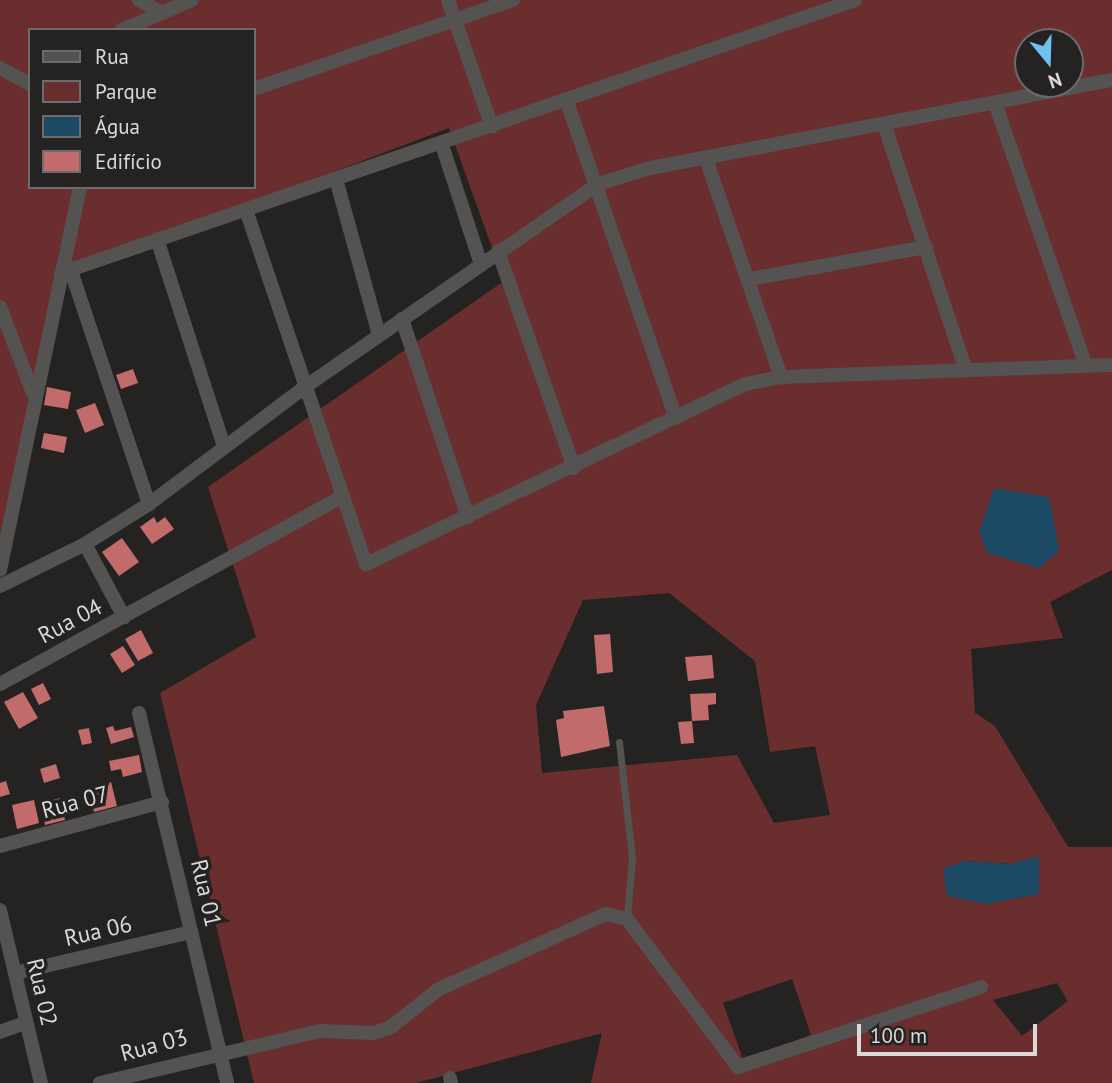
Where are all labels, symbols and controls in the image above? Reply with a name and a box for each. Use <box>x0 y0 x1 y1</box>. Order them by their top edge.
legend <box>28 28 256 189</box>
north arrow <box>1014 28 1084 98</box>
text: Rua <box>95 43 129 70</box>
text: N <box>1045 68 1065 94</box>
text: Parque <box>95 78 157 105</box>
text: Água <box>95 113 140 140</box>
text: Edifício <box>95 148 162 175</box>
street label: Rua 04 <box>33 593 107 649</box>
street label: Rua 07 <box>38 780 112 824</box>
street label: Rua 01 <box>185 857 227 929</box>
street label: Rua 06 <box>62 910 134 952</box>
street label: Rua 02 <box>21 956 63 1028</box>
scale bar <box>860 1010 1040 1054</box>
text: 100 m <box>870 1022 927 1049</box>
street label: Rua 03 <box>117 1023 191 1067</box>

